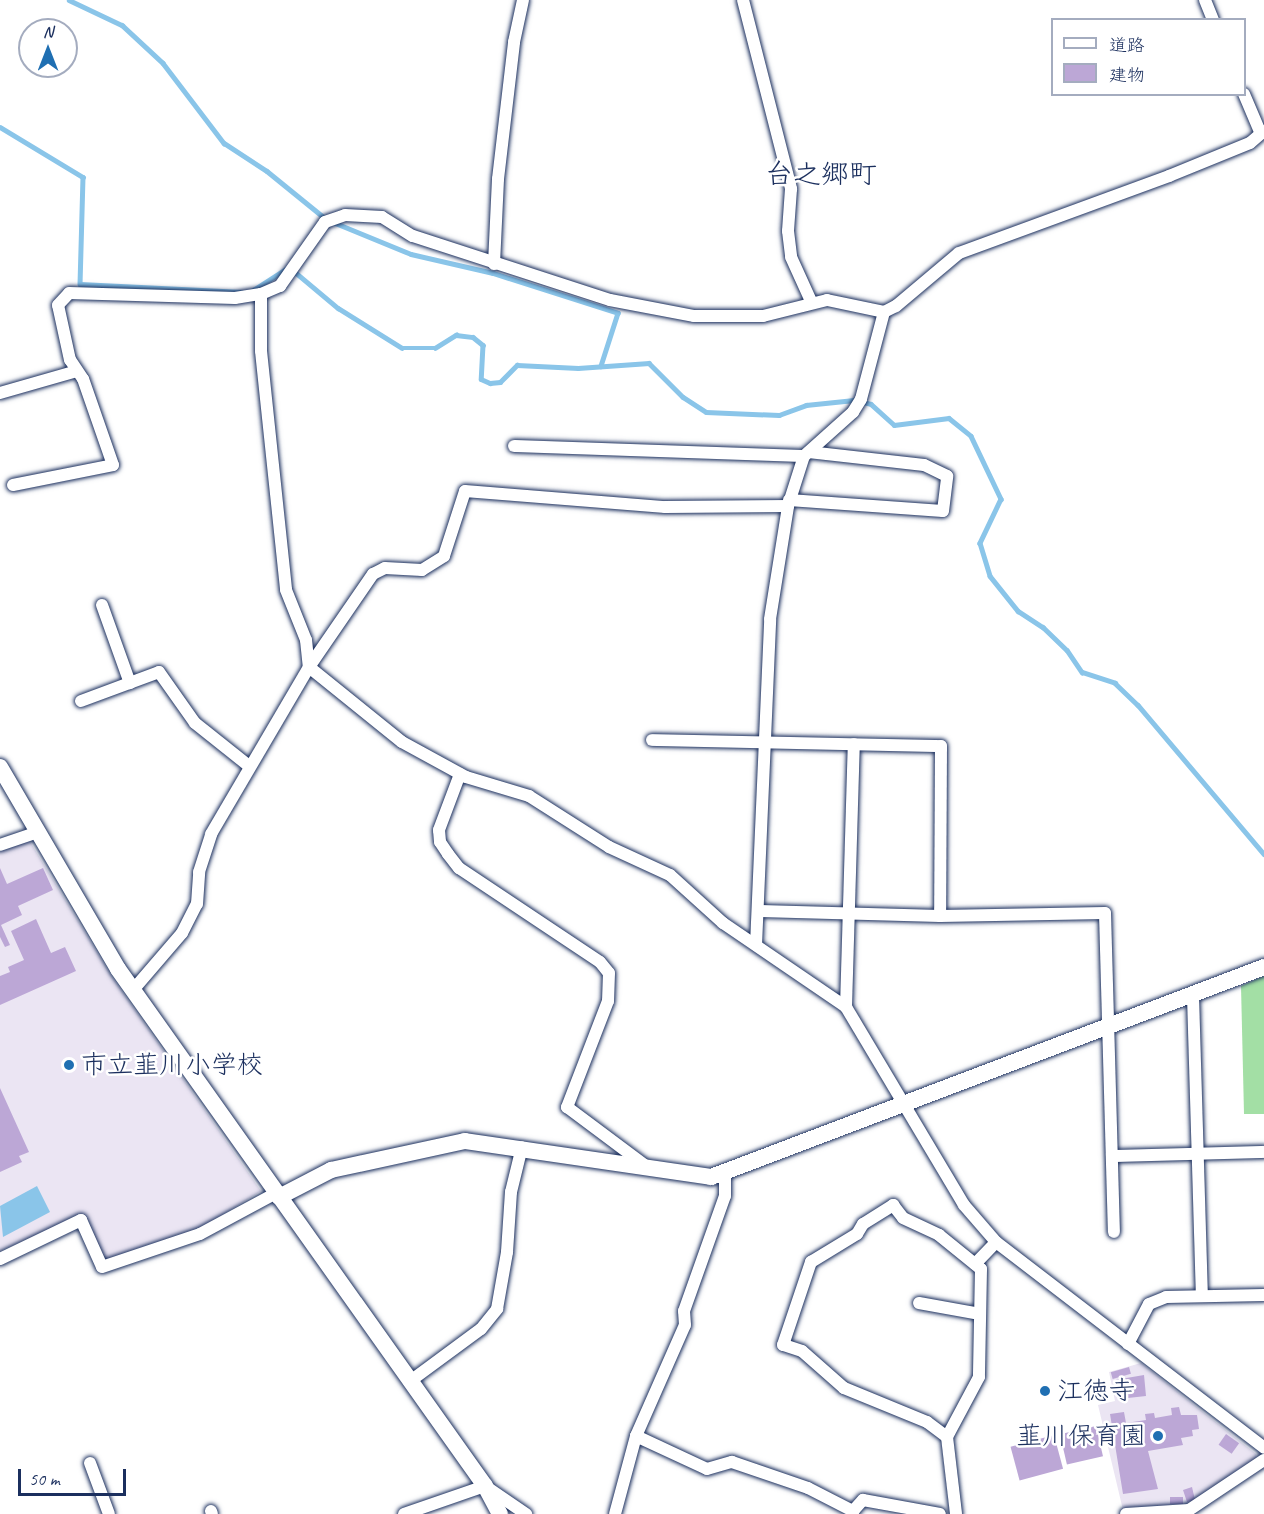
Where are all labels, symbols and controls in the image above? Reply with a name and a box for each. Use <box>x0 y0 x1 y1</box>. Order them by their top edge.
north arrow <box>18 18 78 78</box>
legend <box>1051 18 1246 96</box>
text: N <box>43 22 53 42</box>
text: 道路 <box>1109 34 1145 56</box>
text: 建物 <box>1109 64 1145 86</box>
district label: 台之郷町 <box>765 157 877 191</box>
place label: 市立韮川小学校 <box>81 1049 263 1081</box>
marker: 市立韮川小学校 <box>62 1058 76 1072</box>
place label: 江徳寺 <box>1057 1375 1135 1407</box>
marker: 江徳寺 <box>1038 1384 1052 1398</box>
place label: 韮川保育園 <box>1016 1420 1146 1452</box>
marker: 韮川保育園 <box>1151 1429 1165 1443</box>
scale bar <box>21 1457 129 1495</box>
text: 50 m <box>29 1468 60 1490</box>

